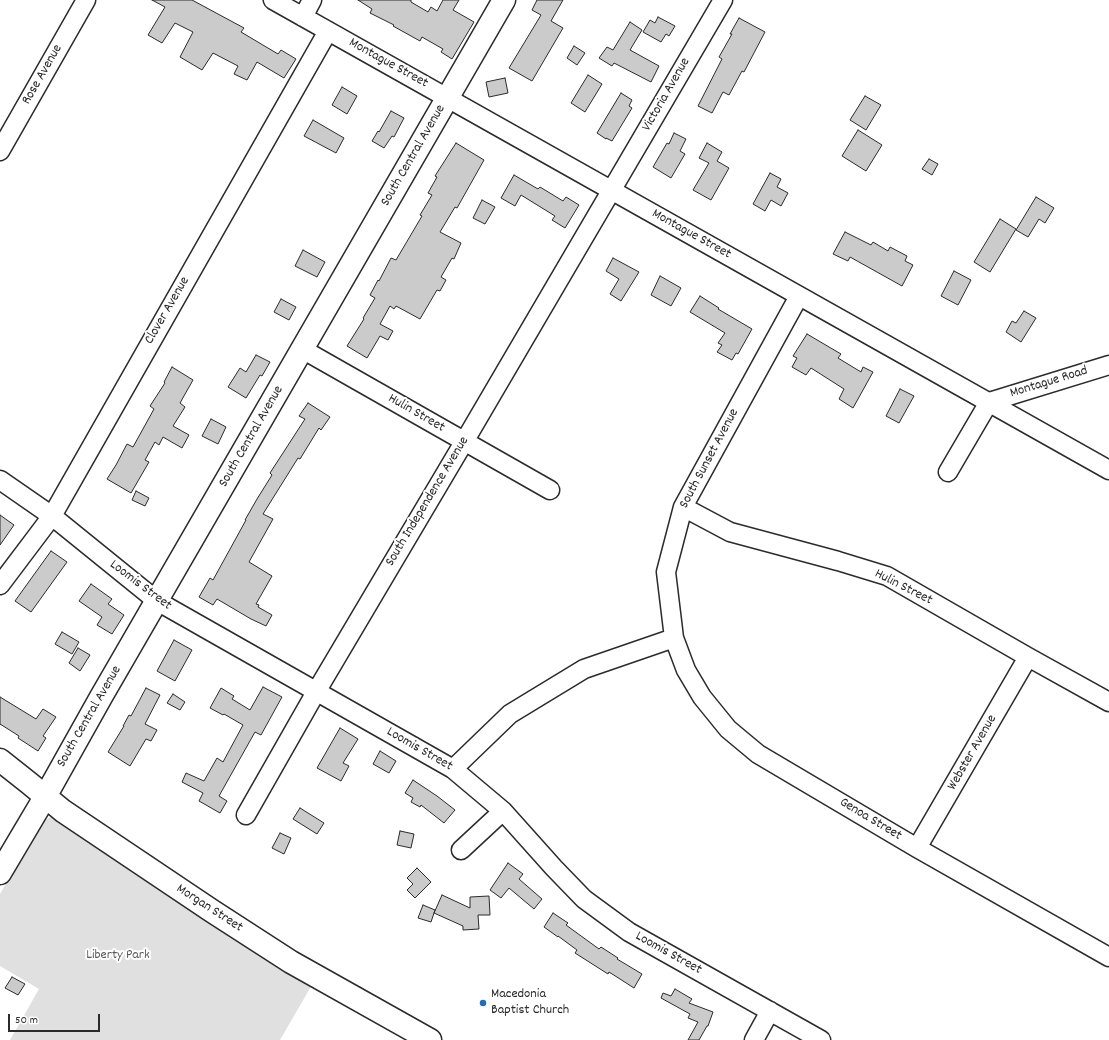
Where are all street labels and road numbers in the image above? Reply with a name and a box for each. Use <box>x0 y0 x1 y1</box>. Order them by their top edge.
street label: Montague Street <box>345 35 431 93</box>
street label: Rose Avenue <box>19 42 67 108</box>
street label: Victoria Avenue <box>639 55 695 135</box>
street label: South Central Avenue <box>378 102 450 210</box>
street label: Montague Street <box>648 206 734 264</box>
street label: Clover Avenue <box>142 274 194 348</box>
street label: Montague Road <box>1008 363 1090 403</box>
street label: South Central Avenue <box>216 383 288 491</box>
street label: Hulin Street <box>385 391 447 437</box>
street label: South Sunset Avenue <box>677 406 743 512</box>
street label: South Independence Avenue <box>383 434 473 570</box>
street label: Loomis Street <box>106 557 174 615</box>
street label: Hulin Street <box>871 566 935 610</box>
street label: South Central Avenue <box>54 663 126 771</box>
street label: Webster Avenue <box>945 712 1001 794</box>
street label: Loomis Street <box>383 724 455 776</box>
street label: Genoa Street <box>836 795 904 845</box>
street label: Morgan Street <box>173 881 245 937</box>
street label: Loomis Street <box>632 929 704 979</box>

